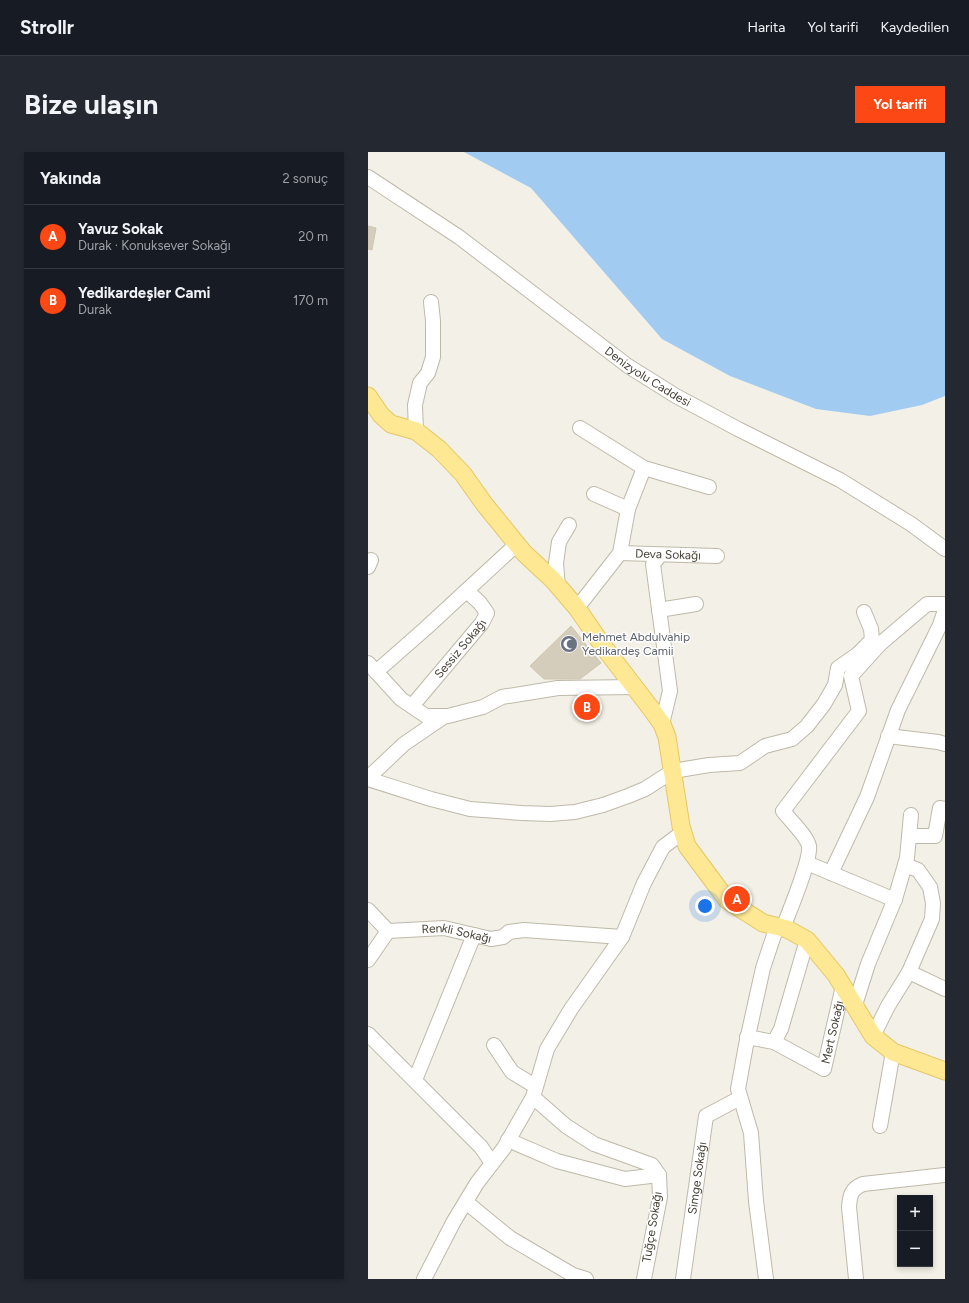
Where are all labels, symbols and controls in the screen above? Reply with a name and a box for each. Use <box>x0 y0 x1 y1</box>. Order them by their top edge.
text: Strollr <box>20 16 74 39</box>
text: Harita <box>747 19 785 36</box>
text: Yol tarifi <box>807 19 859 36</box>
text: Kaydedilen <box>881 19 949 36</box>
button: Yol tarifi <box>855 86 945 123</box>
text: Bize ulaşın <box>24 87 158 121</box>
text: Yakında <box>40 168 101 188</box>
text: 2 sonuç <box>282 171 328 186</box>
text: Yavuz Sokak <box>78 220 163 238</box>
text: A <box>48 229 58 244</box>
text: 20 m <box>298 229 328 244</box>
text: Durak · Konuksever Sokağı <box>78 238 231 253</box>
text: Yedikardeşler Cami <box>78 284 211 302</box>
text: B <box>49 293 57 308</box>
text: 170 m <box>293 293 328 308</box>
text: Durak <box>78 302 112 317</box>
street label: Denizyolu Caddesi <box>602 344 693 409</box>
street label: Deva Sokağı <box>635 546 701 562</box>
street label: Sessiz Sokağı <box>432 617 490 681</box>
place label: Mehmet Abdulvahip Yedikardeş Camii <box>582 630 690 658</box>
mosque icon: Mehmet Abdulvahip Yedikardeş Camii <box>559 634 579 654</box>
pin: B <box>574 692 600 722</box>
pin: A <box>724 884 750 914</box>
your location <box>695 896 715 916</box>
street label: Renkli Sokağı <box>421 921 493 946</box>
street label: Mert Sokağı <box>818 999 846 1065</box>
street label: Simge Sokağı <box>685 1141 709 1215</box>
street label: Tuğçe Sokağı <box>639 1190 665 1264</box>
map controls <box>897 1195 933 1267</box>
button: + <box>897 1195 933 1231</box>
button: − <box>897 1231 933 1267</box>

